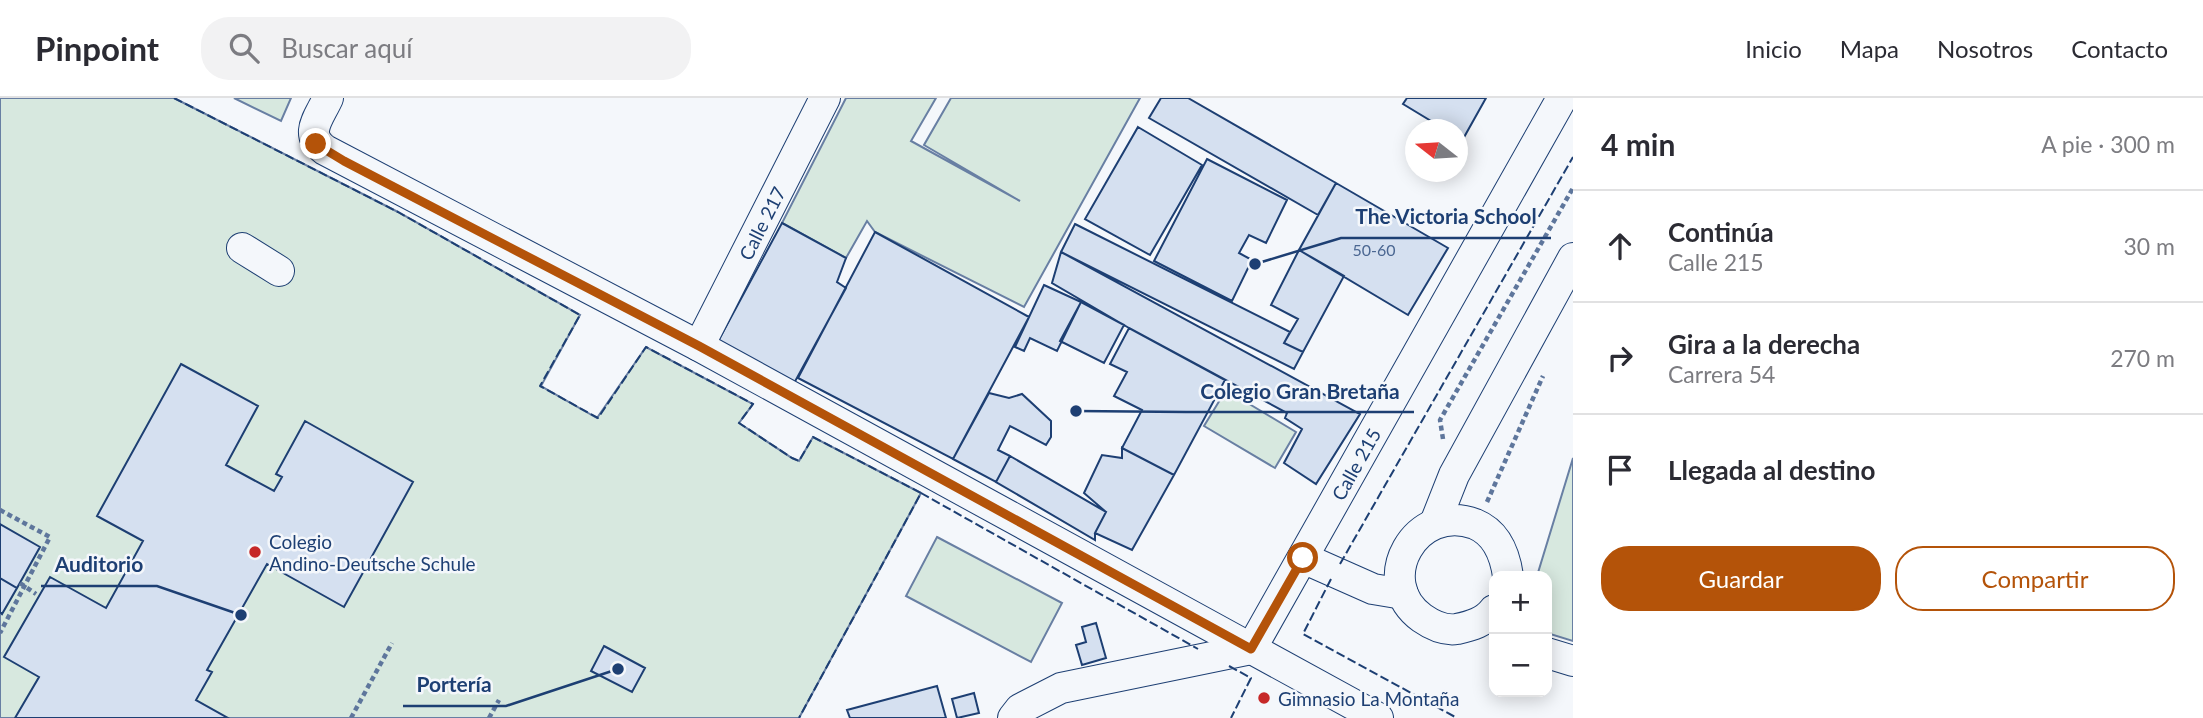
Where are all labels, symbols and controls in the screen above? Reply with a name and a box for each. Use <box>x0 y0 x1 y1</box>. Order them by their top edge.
search box <box>201 17 691 80</box>
text: Pinpoint <box>35 28 159 68</box>
icon: search <box>225 29 263 67</box>
text: Buscar aquí <box>281 32 413 64</box>
text: Inicio <box>1745 34 1802 63</box>
text: Mapa <box>1840 34 1899 63</box>
text: Nosotros <box>1937 34 2033 63</box>
text: Contacto <box>2071 34 2168 63</box>
north arrow <box>1405 119 1468 182</box>
text: 4 min <box>1601 126 1675 162</box>
route end <box>300 128 331 159</box>
text: A pie · 300 m <box>2041 130 2175 158</box>
street label: Calle 217 <box>733 182 790 263</box>
callout: The Victoria School <box>1341 196 1551 238</box>
text: The Victoria School <box>1355 203 1537 228</box>
text: Continúa <box>1668 216 1774 248</box>
icon: ahead <box>1601 227 1639 265</box>
text: 30 m <box>2124 232 2175 260</box>
house number: 50-60 <box>1352 240 1396 259</box>
text: Calle 215 <box>1668 248 1764 276</box>
text: Gira a la derecha <box>1668 328 1860 360</box>
icon: right <box>1601 339 1639 377</box>
text: 270 m <box>2110 344 2175 372</box>
text: Carrera 54 <box>1668 360 1775 388</box>
callout: Colegio Gran Bretaña <box>1186 370 1414 412</box>
text: Colegio Gran Bretaña <box>1200 378 1400 403</box>
street label: Calle 215 <box>1326 424 1385 504</box>
icon: arrive <box>1601 451 1639 489</box>
text: Llegada al destino <box>1668 454 1875 486</box>
place label: Colegio Andino-Deutsche Schule <box>269 530 476 575</box>
route start <box>1287 542 1318 573</box>
callout: Auditorio <box>41 544 157 586</box>
marker: Colegio Andino-Deutsche Schule <box>247 544 263 560</box>
button: Guardar <box>1601 546 1881 611</box>
button: Compartir <box>1895 546 2175 611</box>
text: Auditorio <box>54 551 143 576</box>
map controls <box>1489 571 1552 697</box>
button: + <box>1489 571 1552 634</box>
button: − <box>1489 634 1552 697</box>
callout: Portería <box>403 664 506 706</box>
text: Portería <box>416 671 492 696</box>
place label: Gimnasio La Montaña <box>1278 687 1459 710</box>
marker: Gimnasio La Montaña <box>1256 690 1272 706</box>

